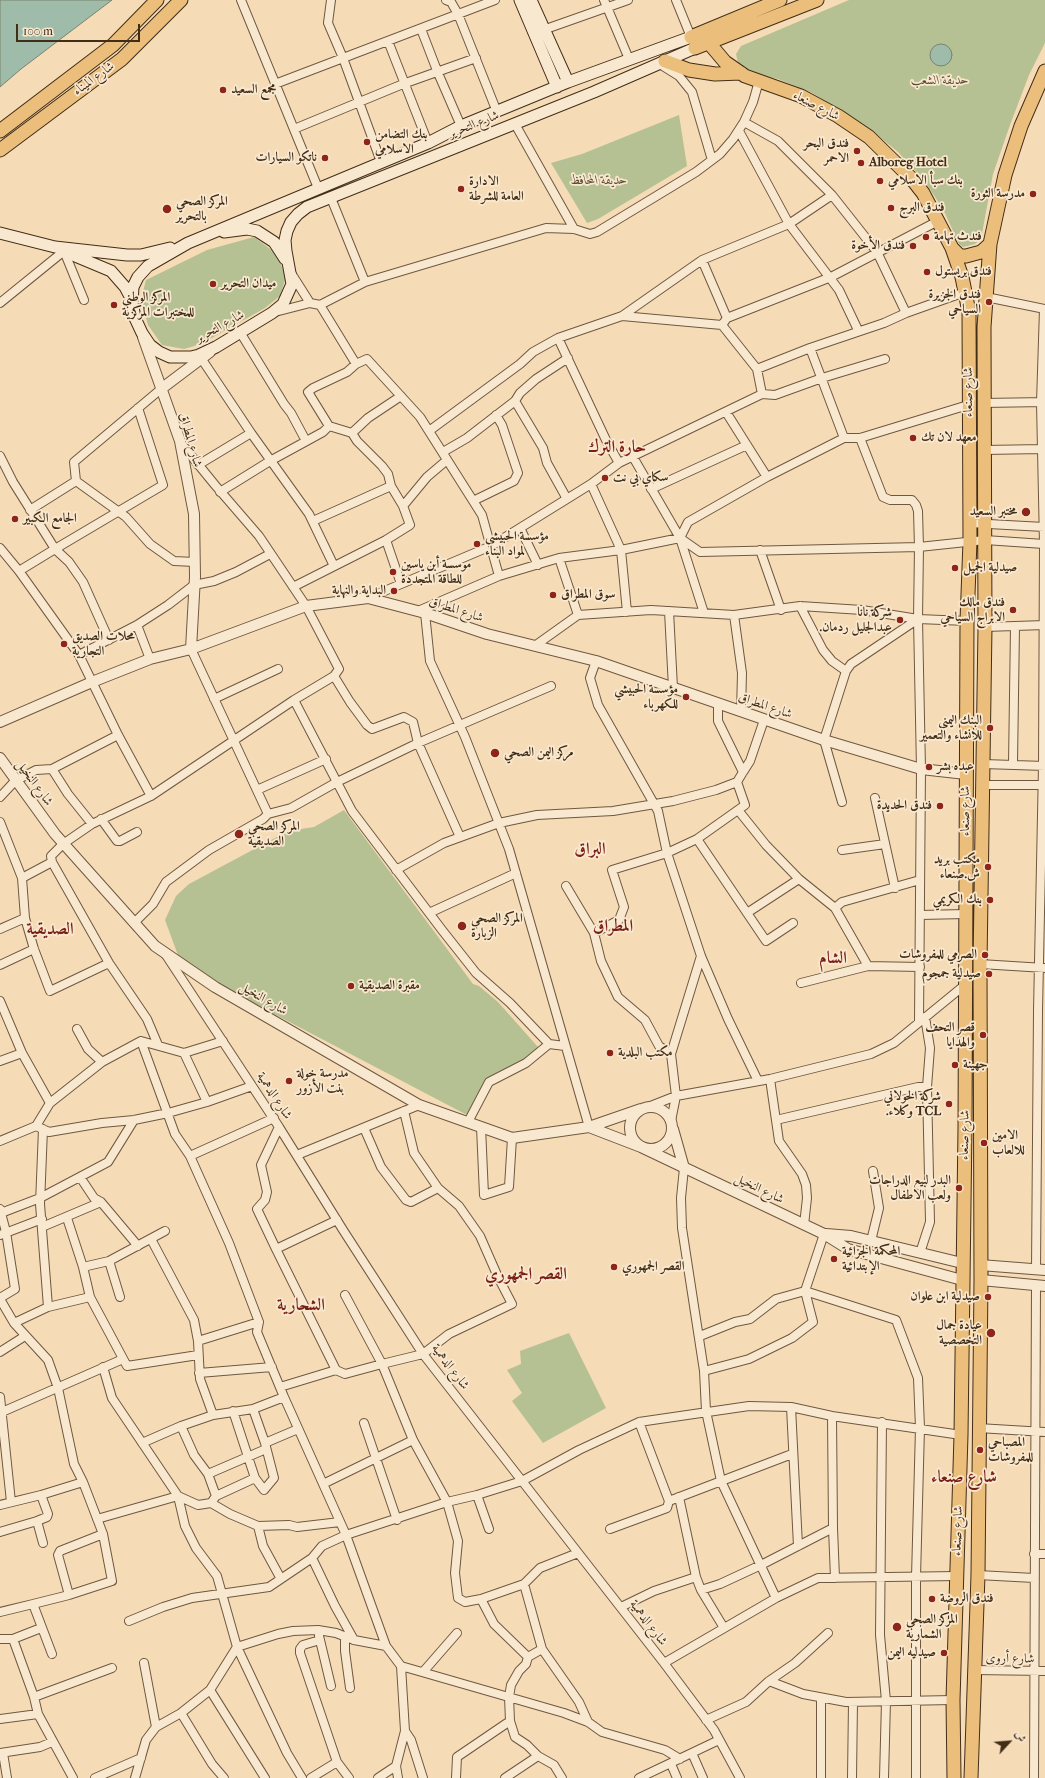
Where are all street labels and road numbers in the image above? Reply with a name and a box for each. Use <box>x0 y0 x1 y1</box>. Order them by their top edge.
street label: شارع الميناء <box>70 59 118 99</box>
street label: شارع صنعاء <box>790 88 842 124</box>
street label: شارع التحرير <box>446 108 502 142</box>
street label: شارع التحرير <box>193 307 247 347</box>
street label: شارع صنعاء <box>961 367 977 417</box>
street label: شارع المطراق <box>175 411 205 469</box>
street label: شارع المطراق <box>427 594 485 626</box>
street label: شارع المطراق <box>736 689 794 723</box>
street label: شارع النخيل <box>12 757 56 809</box>
street label: شارع صنعاء <box>958 786 974 836</box>
street label: شارع النخيل <box>236 979 290 1019</box>
street label: شارع الدهمية <box>253 1069 295 1123</box>
street label: شارع صنعاء <box>957 1110 973 1160</box>
street label: شارع النخيل <box>732 1170 786 1208</box>
street label: شارع الدهمية <box>428 1341 472 1393</box>
street label: شارع صنعاء <box>949 1506 967 1556</box>
street label: شارع الدهمية <box>626 1597 670 1649</box>
street label: شارع أروى <box>986 1651 1034 1667</box>

